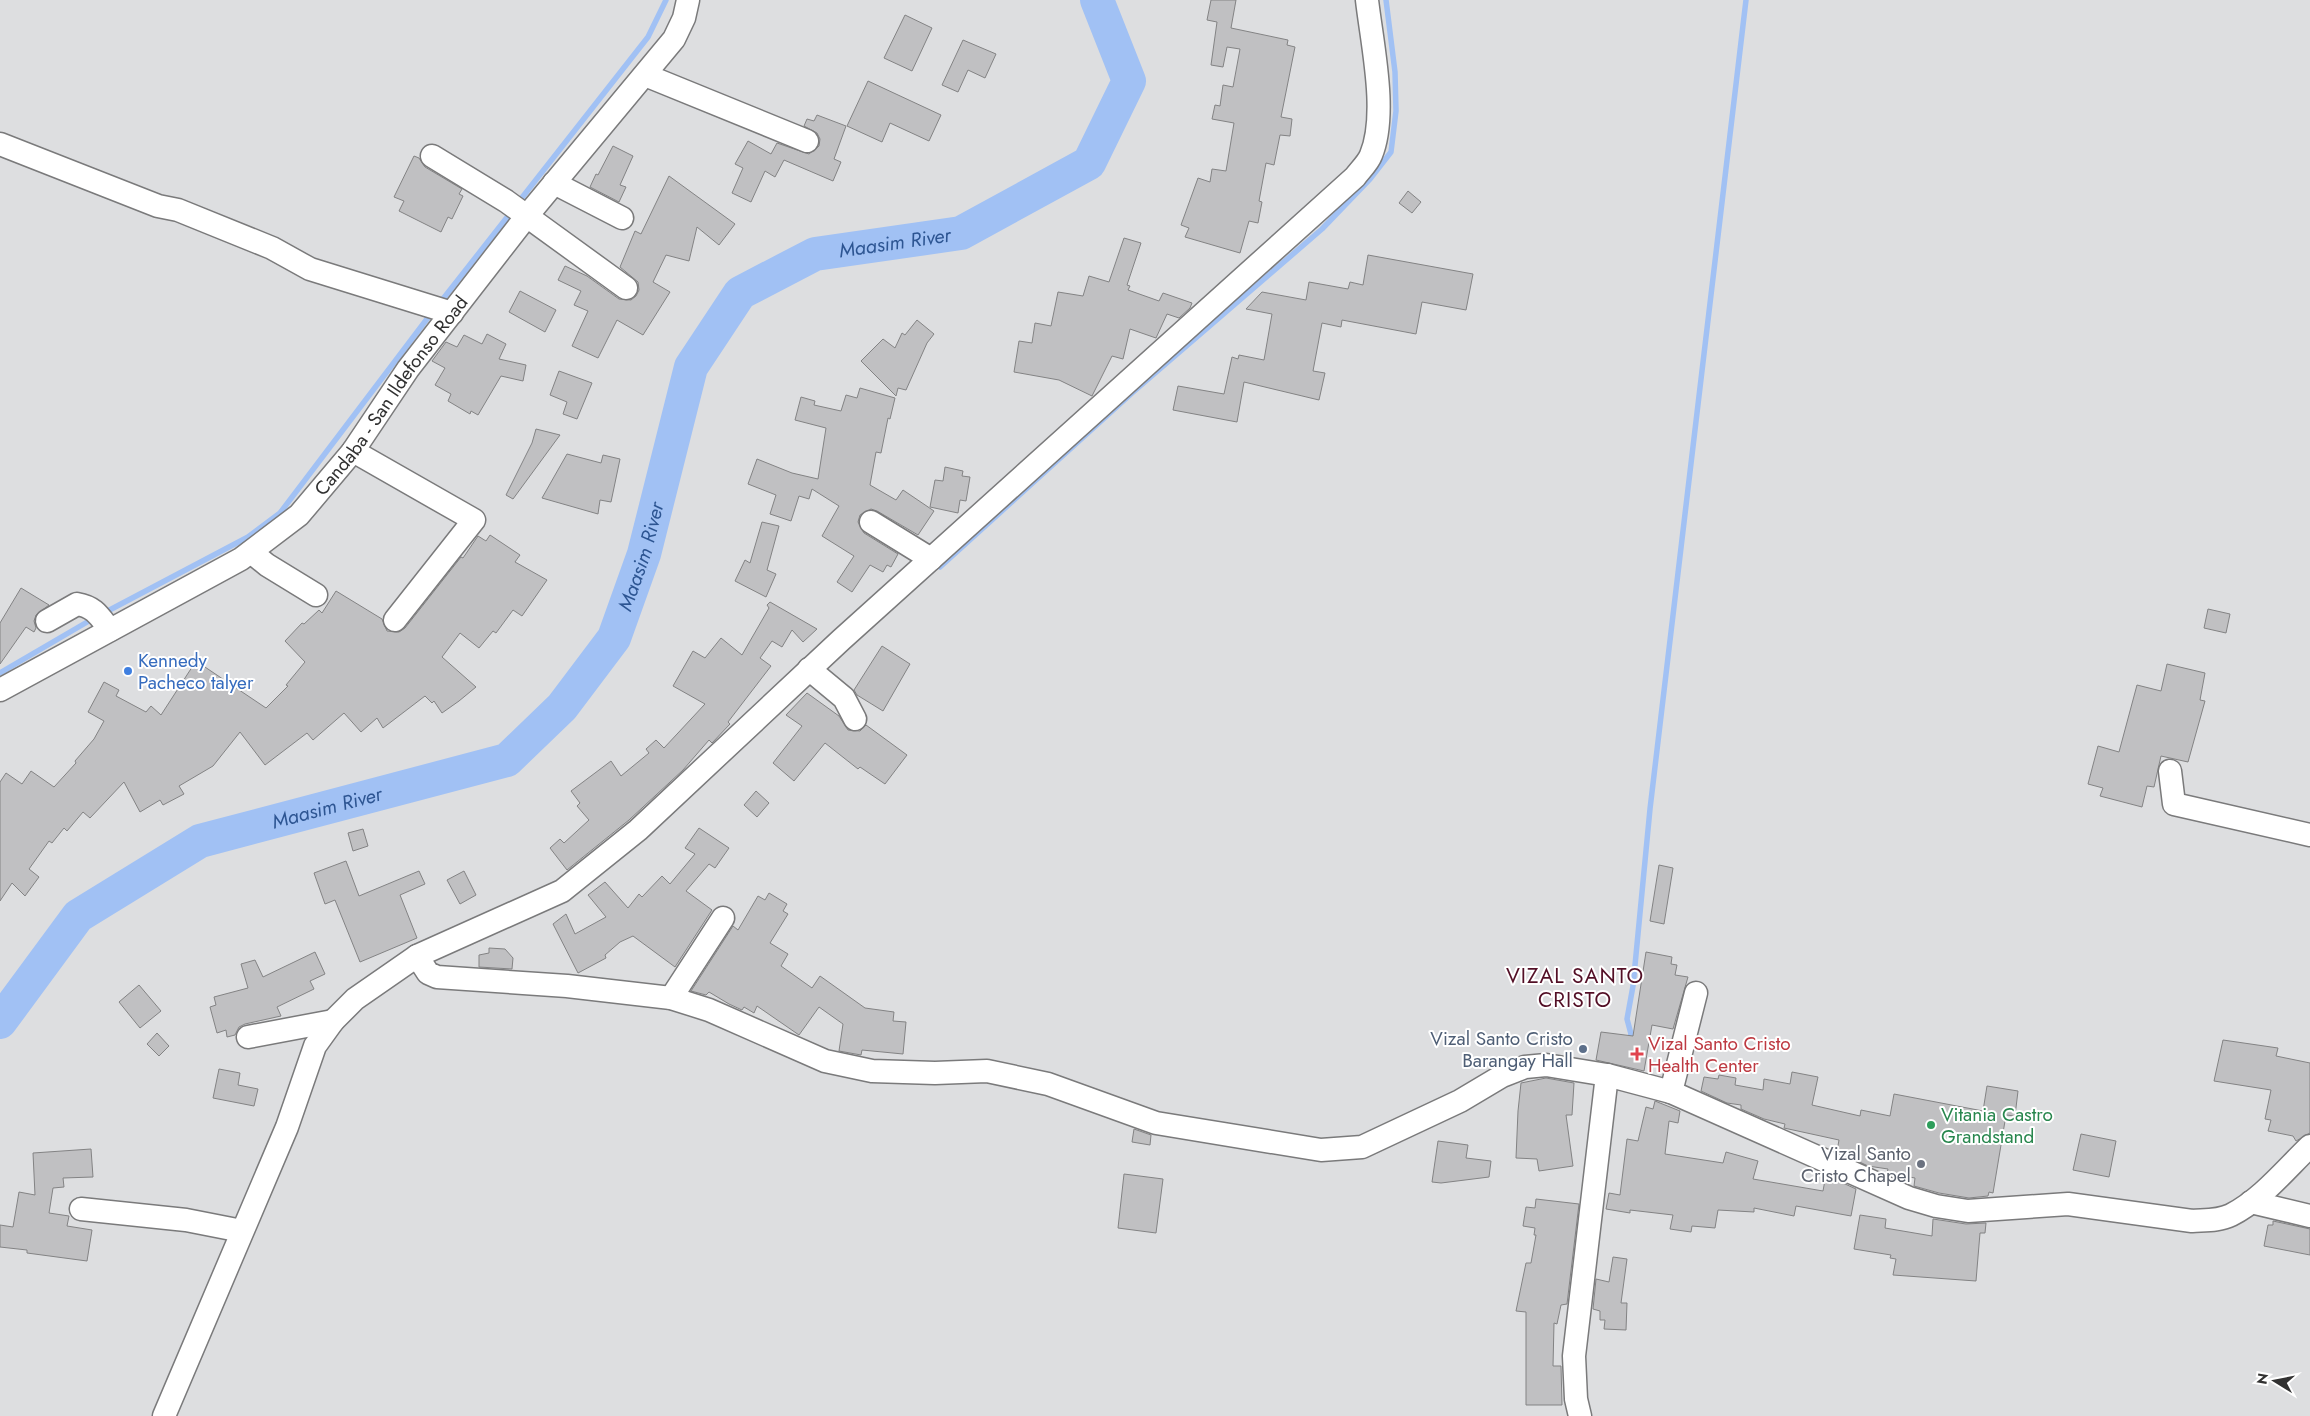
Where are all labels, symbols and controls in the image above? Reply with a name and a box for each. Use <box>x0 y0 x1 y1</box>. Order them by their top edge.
water label: Maasim River <box>837 220 954 265</box>
street label: Candaba - San Ildefonso Road <box>308 290 474 501</box>
water label: Maasim River <box>610 498 671 615</box>
place label: Kennedy Pacheco talyer <box>138 647 254 696</box>
marker: Kennedy Pacheco talyer <box>122 665 134 677</box>
water label: Maasim River <box>269 779 386 836</box>
district label: VIZAL SANTO CRISTO <box>1506 961 1644 1015</box>
place label: Vizal Santo Cristo Barangay Hall <box>1430 1025 1573 1074</box>
place label: Vizal Santo Cristo Health Center <box>1648 1030 1791 1079</box>
marker: Vizal Santo Cristo Barangay Hall <box>1577 1043 1589 1055</box>
marker: Vizal Santo Cristo Health Center <box>1630 1047 1644 1061</box>
place label: Vitania Castro Grandstand <box>1941 1101 2053 1150</box>
marker: Vitania Castro Grandstand <box>1925 1119 1937 1131</box>
place label: Vizal Santo Cristo Chapel <box>1801 1140 1911 1189</box>
marker: Vizal Santo Cristo Chapel <box>1915 1158 1927 1170</box>
north arrow <box>2250 1356 2300 1406</box>
text: N <box>2251 1372 2273 1386</box>

